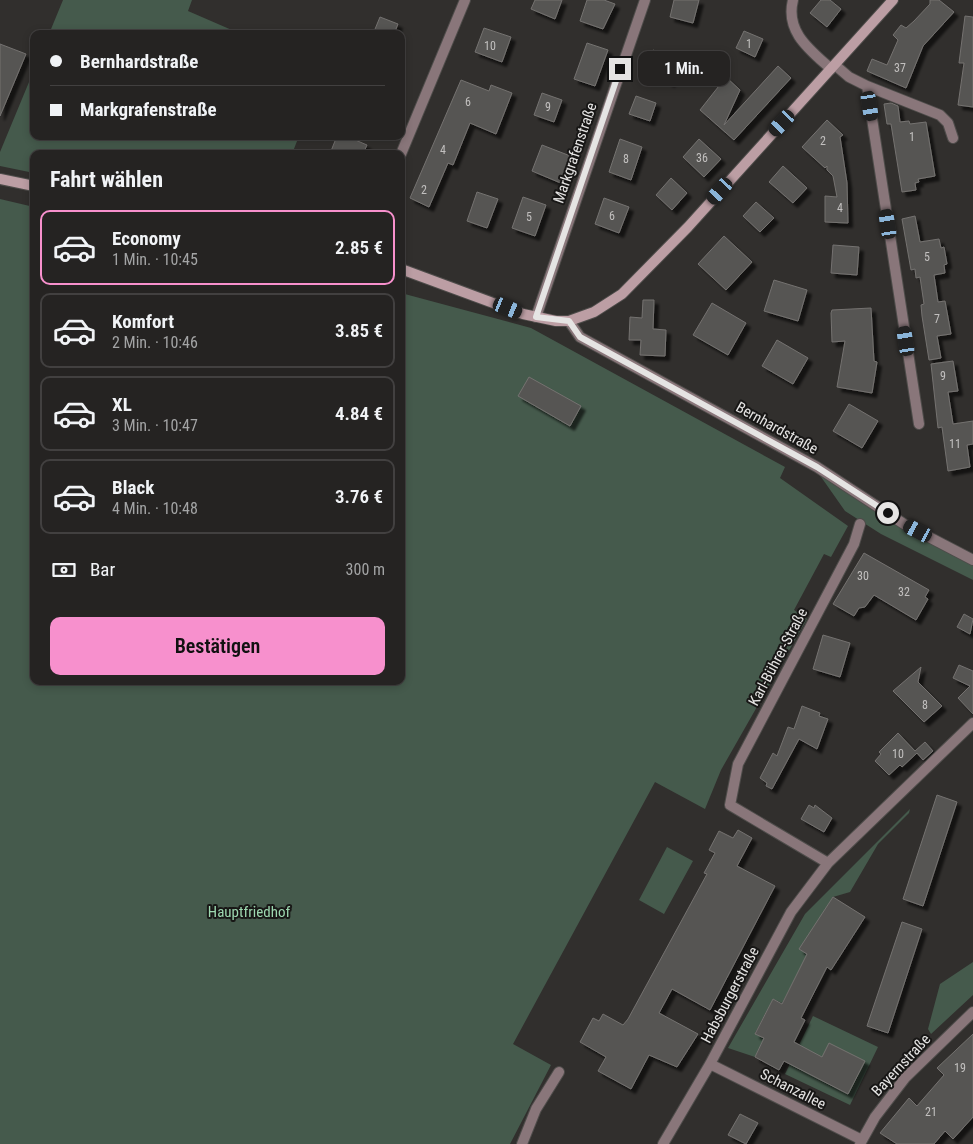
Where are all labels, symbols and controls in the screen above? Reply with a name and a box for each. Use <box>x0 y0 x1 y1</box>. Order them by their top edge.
house number: 1 <box>746 37 752 51</box>
house number: 10 <box>484 39 496 53</box>
text: Bernhardstraße <box>80 50 198 73</box>
callout: 1 Min. <box>638 52 730 86</box>
route end <box>609 58 631 80</box>
text: 1 Min. <box>664 59 704 78</box>
house number: 37 <box>894 61 906 75</box>
car <box>860 90 879 122</box>
house number: 6 <box>465 95 471 109</box>
text: Markgrafenstraße <box>80 98 217 121</box>
house number: 9 <box>545 100 551 114</box>
street label: Markgrafenstraße <box>549 100 601 206</box>
car <box>766 107 797 139</box>
house number: 1 <box>909 130 915 144</box>
house number: 2 <box>820 134 826 148</box>
house number: 4 <box>440 143 446 157</box>
house number: 36 <box>696 151 708 165</box>
house number: 8 <box>623 152 629 166</box>
text: Fahrt wählen <box>50 167 163 192</box>
car <box>704 175 735 207</box>
house number: 2 <box>421 183 427 197</box>
house number: 4 <box>837 201 843 215</box>
car <box>878 208 897 240</box>
house number: 6 <box>609 209 615 223</box>
house number: 5 <box>526 210 532 224</box>
icon: car <box>52 225 97 270</box>
text: Economy <box>112 227 181 250</box>
text: 2.85 € <box>335 236 383 259</box>
text: 1 Min. · 10:45 <box>112 250 198 269</box>
house number: 5 <box>924 250 930 264</box>
car <box>491 295 524 321</box>
icon: car <box>52 308 97 353</box>
text: Komfort <box>112 310 174 333</box>
house number: 7 <box>934 312 940 326</box>
text: 3.85 € <box>335 319 383 342</box>
car <box>896 325 915 357</box>
text: 2 Min. · 10:46 <box>112 333 198 352</box>
house number: 9 <box>940 369 946 383</box>
icon: car <box>52 391 97 436</box>
text: XL <box>112 393 132 416</box>
street label: Bernhardstraße <box>733 398 821 458</box>
text: 4.84 € <box>335 402 383 425</box>
text: 3 Min. · 10:47 <box>112 416 198 435</box>
house number: 11 <box>949 437 961 451</box>
icon: car <box>52 474 97 519</box>
text: Black <box>112 476 154 499</box>
text: 3.76 € <box>335 485 383 508</box>
text: 4 Min. · 10:48 <box>112 499 198 518</box>
route start <box>877 502 899 524</box>
car <box>901 517 934 545</box>
icon: cash <box>50 556 78 584</box>
text: Bar <box>90 558 115 581</box>
text: 300 m <box>346 560 385 579</box>
house number: 30 <box>857 569 869 583</box>
house number: 32 <box>898 585 910 599</box>
street label: Karl-Bührer-Straße <box>745 605 811 709</box>
button: Bestätigen <box>50 617 385 675</box>
house number: 8 <box>922 698 928 712</box>
house number: 10 <box>892 747 904 761</box>
park label: Hauptfriedhof <box>208 903 290 921</box>
street label: Habsburgerstraße <box>697 944 763 1046</box>
street label: Bayernstraße <box>868 1030 934 1100</box>
house number: 19 <box>954 1061 966 1075</box>
street label: Schanzallee <box>757 1065 829 1113</box>
house number: 21 <box>925 1105 937 1119</box>

